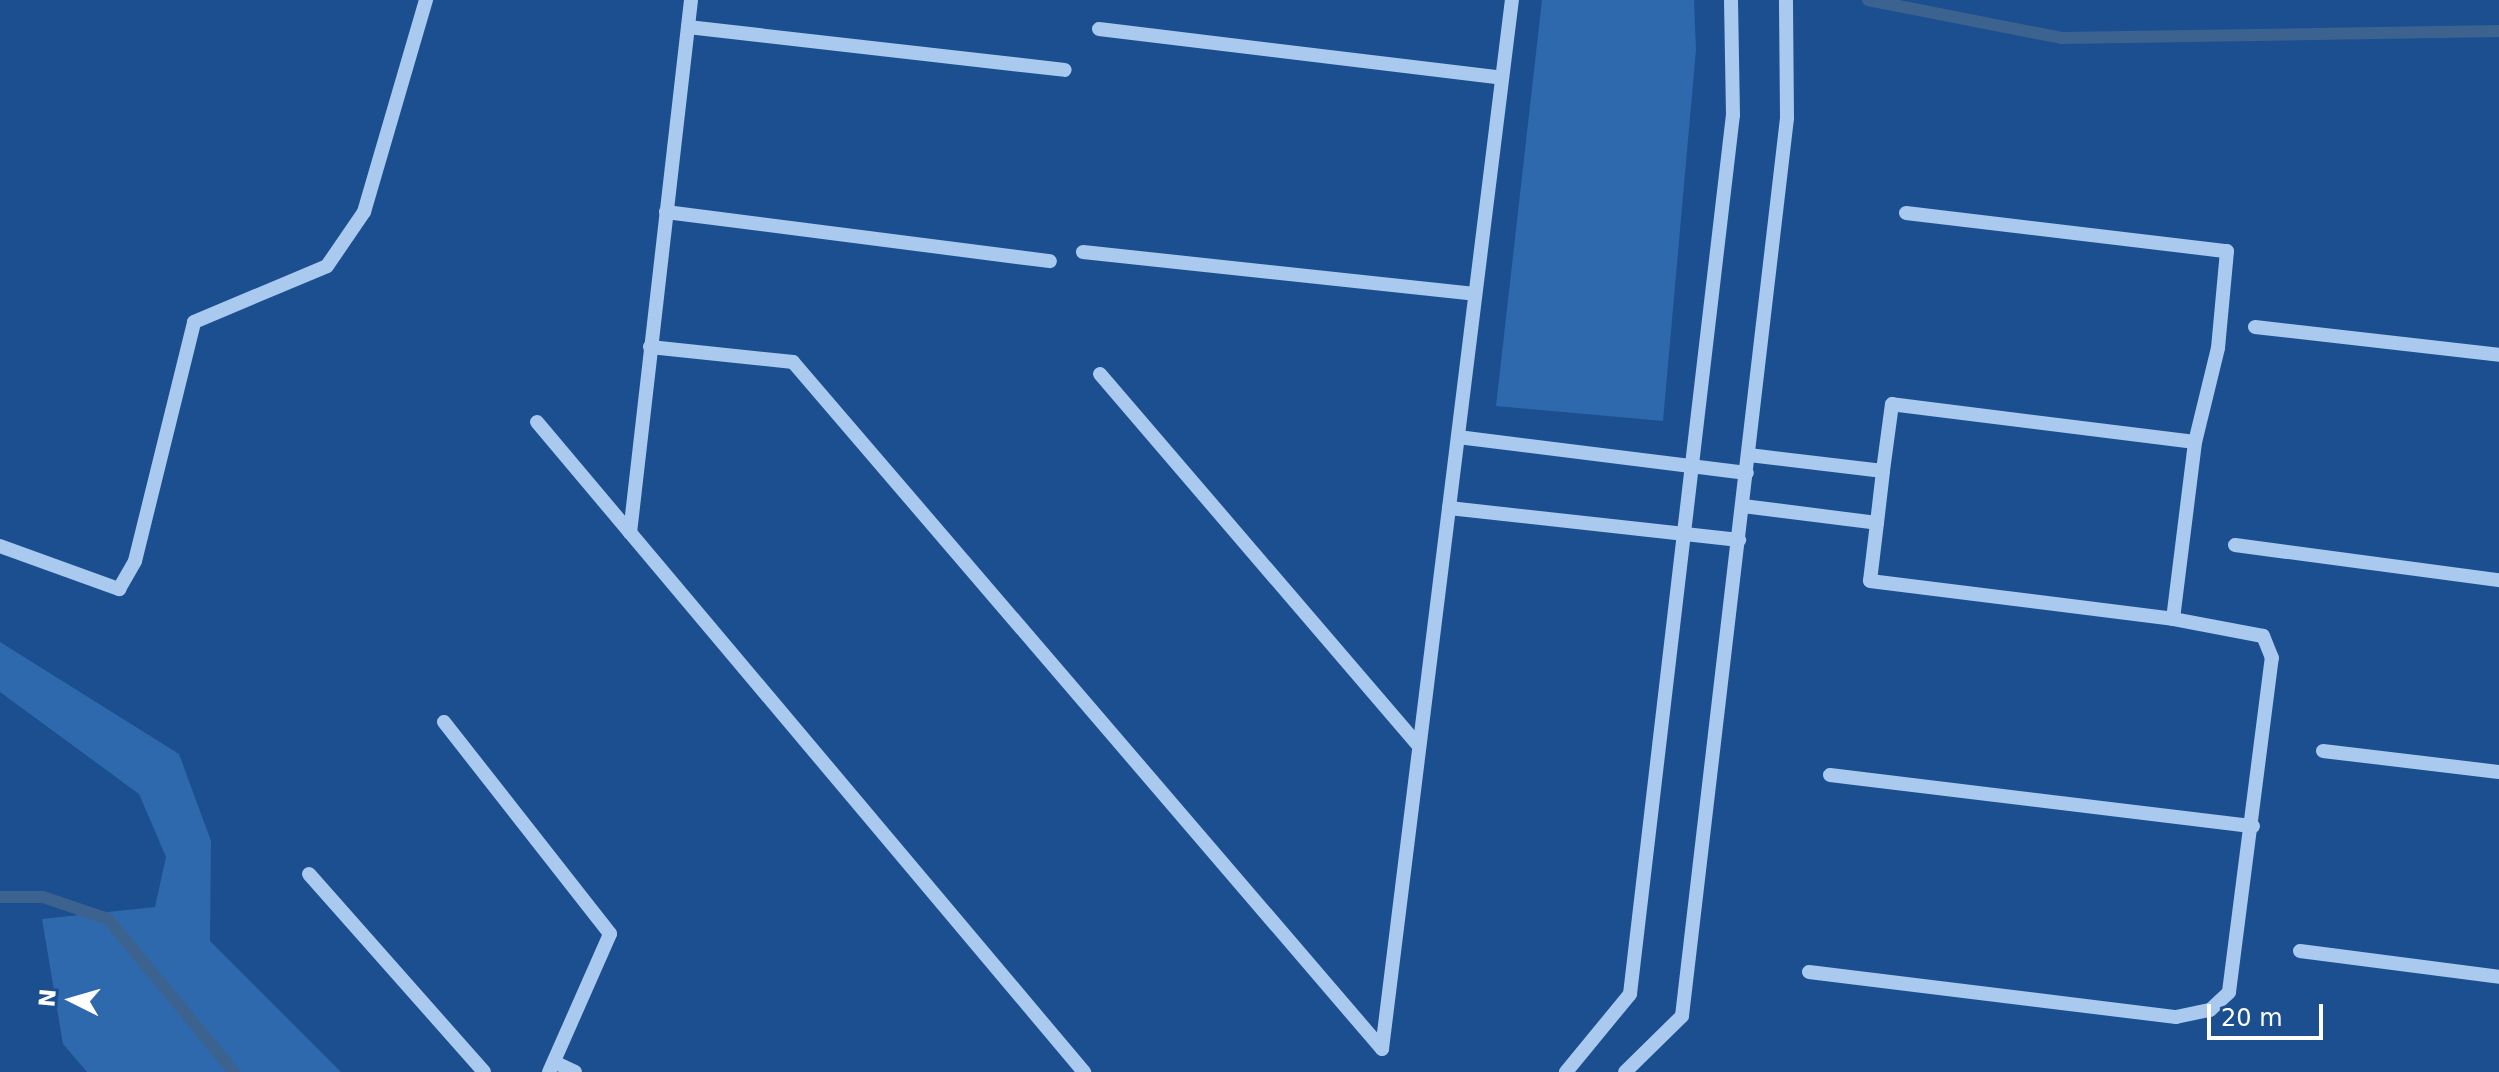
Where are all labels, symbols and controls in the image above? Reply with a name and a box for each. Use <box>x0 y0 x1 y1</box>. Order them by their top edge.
north arrow <box>32 960 112 1040</box>
text: N <box>34 988 61 1008</box>
scale bar <box>2211 988 2327 1038</box>
text: 20 m <box>2221 1004 2283 1032</box>

